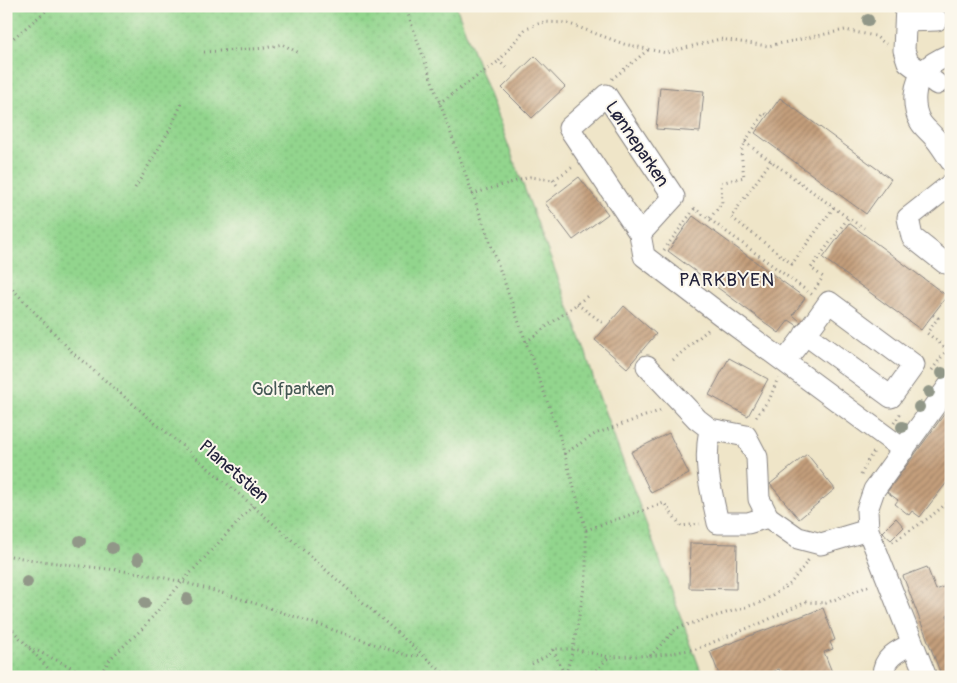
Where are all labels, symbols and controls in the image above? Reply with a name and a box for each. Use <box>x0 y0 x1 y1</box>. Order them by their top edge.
street label: Lønneparken <box>600 97 674 191</box>
district label: PARKBYEN <box>679 268 775 292</box>
park label: Golfparken <box>252 378 334 401</box>
street label: Planetstien <box>194 435 274 509</box>

